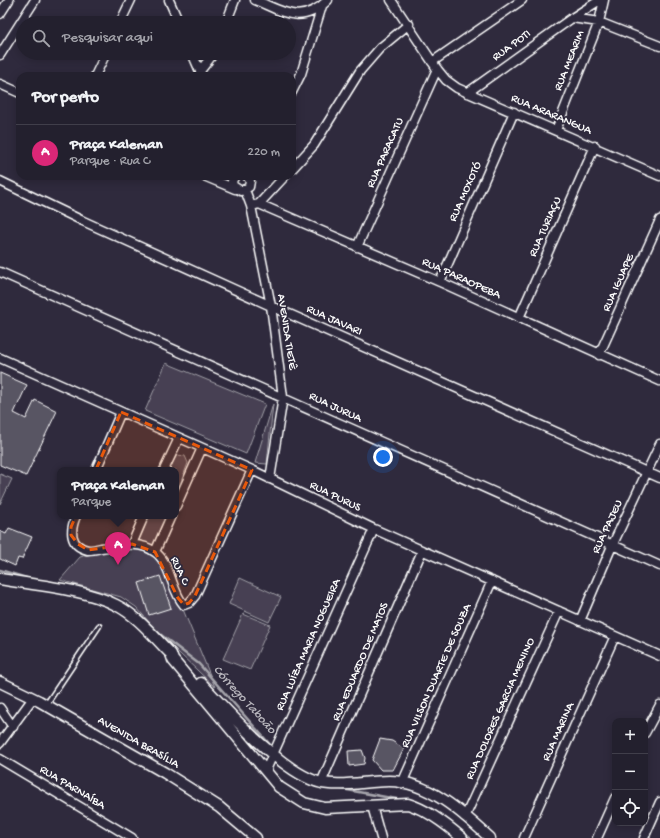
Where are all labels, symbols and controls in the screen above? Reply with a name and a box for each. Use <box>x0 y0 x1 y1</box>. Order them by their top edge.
search box <box>16 16 296 60</box>
icon: search <box>30 27 52 49</box>
street label: RUA POTI <box>490 27 534 65</box>
street label: RUA MEARIM <box>552 28 589 93</box>
text: Pesquisar aqui <box>62 29 153 47</box>
text: Por perto <box>32 88 99 108</box>
street label: RUA ARARANGUA <box>509 92 594 139</box>
street label: RUA PARACATU <box>364 116 408 190</box>
text: Praça Kaleman <box>70 136 163 154</box>
text: A <box>41 145 49 160</box>
text: 220 m <box>248 145 280 160</box>
text: Parque · Rua C <box>70 154 150 169</box>
street label: RUA MOXOTÓ <box>447 160 485 224</box>
street label: RUA TURIAÇU <box>527 195 566 259</box>
street label: RUA IGUAPE <box>600 251 638 314</box>
street label: RUA PARAOPEBA <box>419 255 503 303</box>
street label: AVENIDA TIETÊ <box>273 293 299 372</box>
street label: RUA JAVARI <box>304 303 364 340</box>
street label: RUA JURUA <box>306 390 364 427</box>
your location <box>373 447 393 467</box>
popup <box>57 467 179 519</box>
text: Praça Kaleman <box>72 477 164 495</box>
street label: RUA PURUS <box>307 479 363 516</box>
text: Parque <box>72 495 111 510</box>
street label: RUA PAJEU <box>589 498 627 556</box>
pin: A <box>105 532 131 565</box>
street label: RUA C <box>166 555 192 589</box>
street label: RUA LUÍZA MARIA NOGUEIRA <box>274 576 345 713</box>
street label: RUA EDUARDO DE MATOS <box>330 600 393 723</box>
street label: RUA VILSON DUARTE DE SOUZA <box>399 601 476 750</box>
street label: RUA DOLORES GARCIA MENINO <box>463 636 539 782</box>
water label: Córrego Taboão <box>209 663 279 738</box>
street label: RUA MARINA <box>540 700 579 763</box>
street label: AVENIDA BRASÍLIA <box>95 714 182 773</box>
map controls <box>612 718 648 826</box>
button: + <box>612 718 648 754</box>
button: − <box>612 754 648 790</box>
street label: RUA PARNAÍBA <box>37 763 108 814</box>
button: locate <box>612 790 648 826</box>

